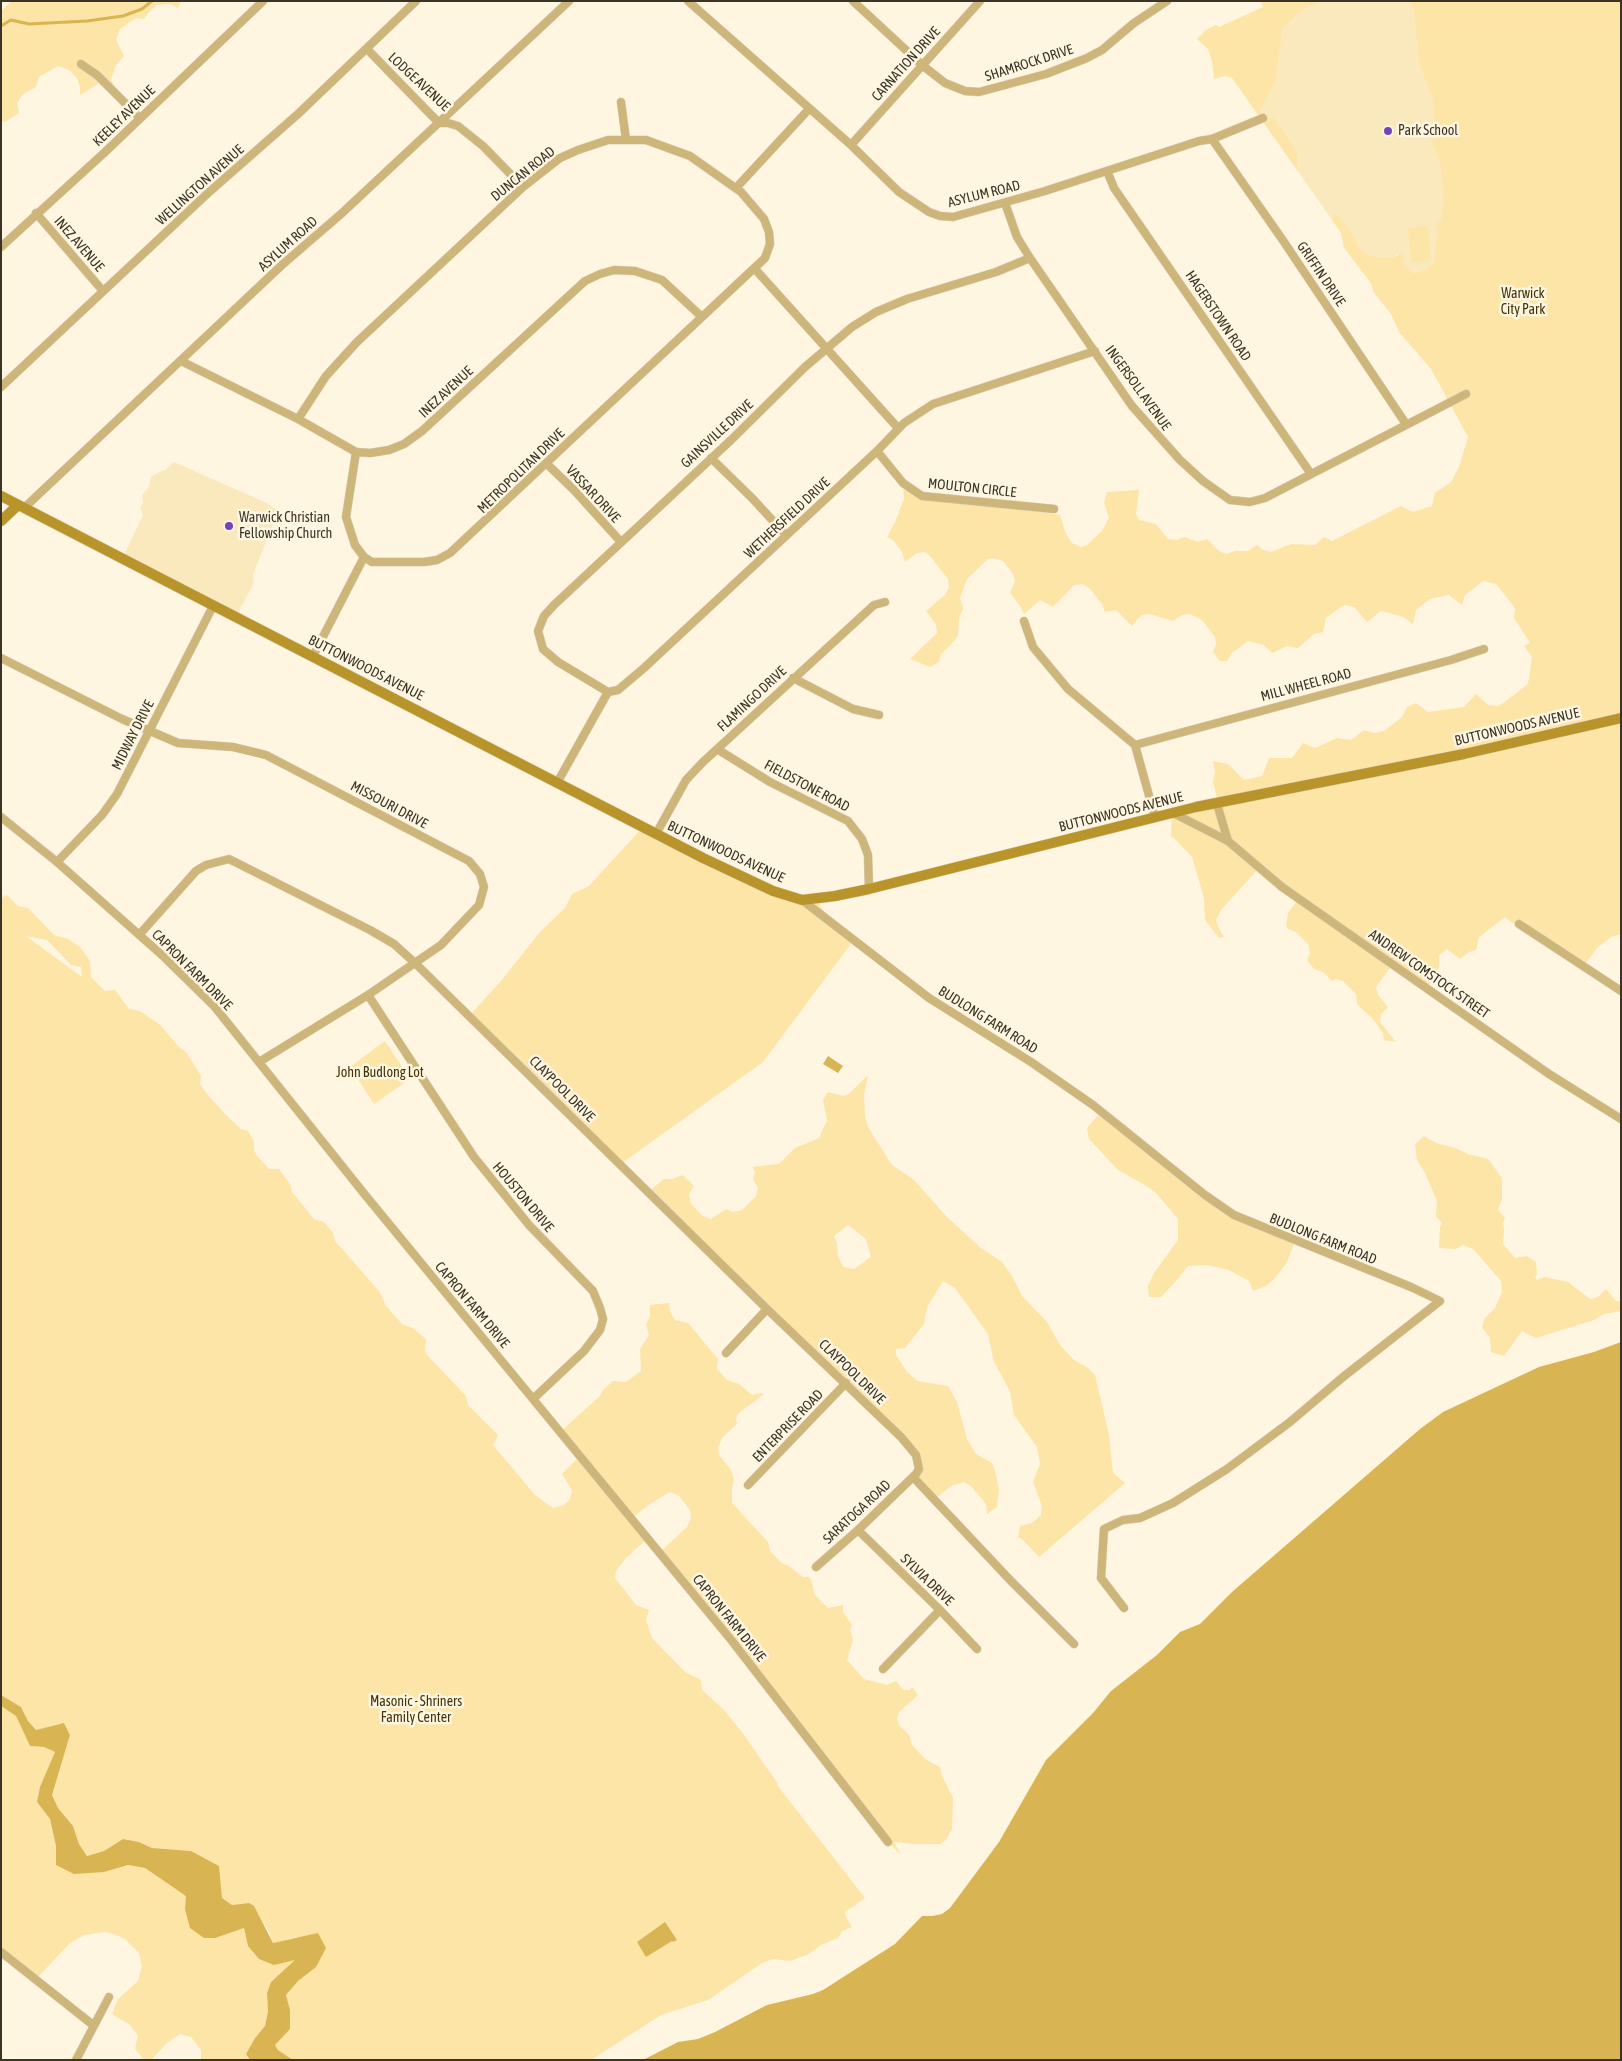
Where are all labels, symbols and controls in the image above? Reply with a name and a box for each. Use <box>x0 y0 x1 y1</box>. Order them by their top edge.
street label: CARNATION DRIVE <box>868 23 944 105</box>
street label: SHAMROCK DRIVE <box>983 41 1075 85</box>
street label: LODGE AVENUE <box>385 49 453 115</box>
street label: KEELEY AVENUE <box>89 82 159 150</box>
place label: Park School <box>1398 123 1458 139</box>
marker: Park School <box>1382 125 1394 137</box>
street label: WELLINGTON AVENUE <box>153 141 247 229</box>
street label: DUNCAN ROAD <box>488 143 558 205</box>
street label: ASYLUM ROAD <box>946 177 1022 211</box>
street label: INEZ AVENUE <box>50 213 108 275</box>
street label: ASYLUM ROAD <box>255 213 321 275</box>
street label: GRIFFIN DRIVE <box>1293 239 1349 309</box>
street label: HAGERSTOWN ROAD <box>1182 268 1254 364</box>
park label: Warwick City Park <box>1501 286 1545 318</box>
street label: INGERSOLL AVENUE <box>1102 342 1174 434</box>
street label: INEZ AVENUE <box>415 363 477 421</box>
street label: GAINSVILLE DRIVE <box>677 396 757 472</box>
street label: METROPOLITAN DRIVE <box>474 425 568 517</box>
street label: VASSAR DRIVE <box>562 462 624 526</box>
street label: WETHERSFIELD DRIVE <box>741 474 833 562</box>
street label: MOULTON CIRCLE <box>927 475 1017 501</box>
place label: Warwick Christian Fellowship Church <box>239 510 332 542</box>
marker: Warwick Christian Fellowship Church <box>223 520 235 532</box>
street label: BUTTONWOODS AVENUE <box>306 632 426 704</box>
street label: FLAMINGO DRIVE <box>714 663 790 735</box>
street label: MILL WHEEL ROAD <box>1259 665 1353 705</box>
street label: MIDWAY DRIVE <box>108 697 158 773</box>
street label: BUTTONWOODS AVENUE <box>1453 705 1581 749</box>
street label: FIELDSTONE ROAD <box>761 756 853 816</box>
street label: MISSOURI DRIVE <box>348 778 430 832</box>
street label: BUTTONWOODS AVENUE <box>1057 788 1185 836</box>
street label: BUTTONWOODS AVENUE <box>665 818 787 886</box>
street label: CAPRON FARM DRIVE <box>148 926 236 1014</box>
street label: ANDREW COMSTOCK STREET <box>1365 926 1493 1022</box>
street label: BUDLONG FARM ROAD <box>935 983 1041 1057</box>
street label: CLAYPOOL DRIVE <box>526 1053 598 1125</box>
park label: John Budlong Lot <box>336 1065 424 1081</box>
street label: HOUSTON DRIVE <box>489 1159 557 1235</box>
street label: BUDLONG FARM ROAD <box>1267 1210 1379 1268</box>
street label: CAPRON FARM DRIVE <box>431 1259 513 1351</box>
street label: CLAYPOOL DRIVE <box>815 1336 889 1408</box>
street label: ENTERPRISE ROAD <box>749 1386 827 1466</box>
street label: SARATOGA ROAD <box>820 1477 894 1547</box>
street label: SYLVIA DRIVE <box>897 1551 957 1609</box>
street label: CAPRON FARM DRIVE <box>689 1571 769 1665</box>
park label: Masonic - Shriners Family Center <box>370 1694 462 1726</box>

